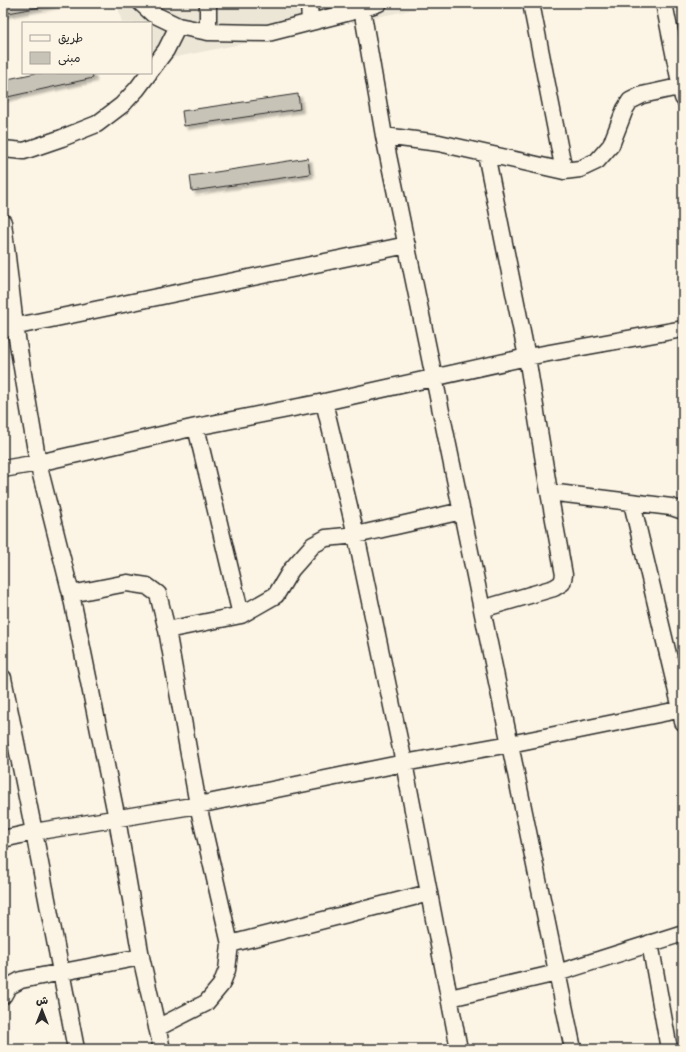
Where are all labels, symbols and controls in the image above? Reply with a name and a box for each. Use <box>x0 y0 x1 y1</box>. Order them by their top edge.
legend <box>22 22 152 74</box>
text: طريق <box>58 30 83 48</box>
text: مبنى <box>58 50 81 68</box>
north arrow <box>22 990 62 1030</box>
text: ش <box>36 993 48 1009</box>

